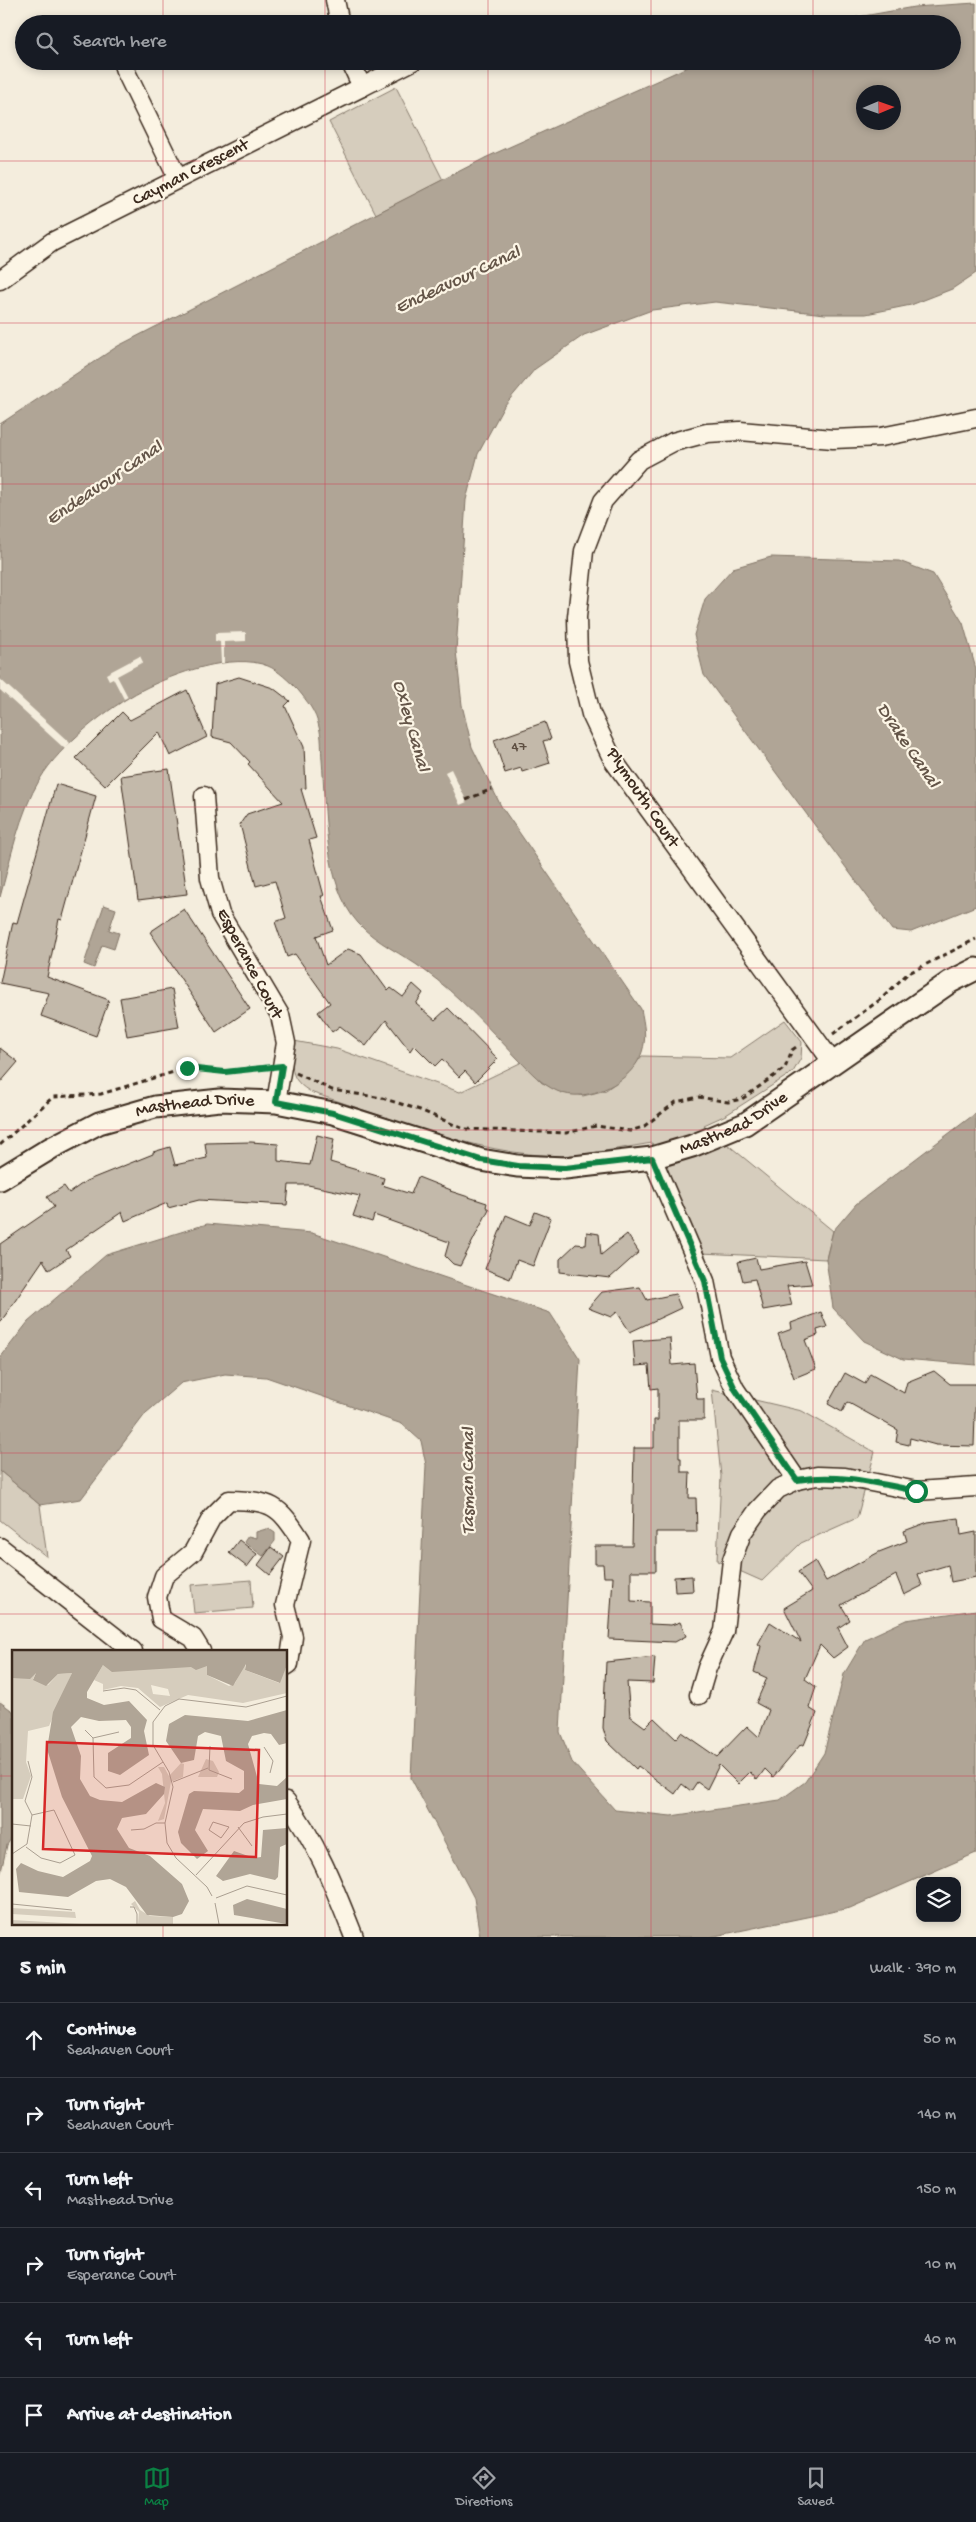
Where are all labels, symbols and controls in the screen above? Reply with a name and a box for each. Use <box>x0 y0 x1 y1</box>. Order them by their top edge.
search box <box>15 15 961 70</box>
icon: search <box>33 29 61 57</box>
text: Search here <box>73 31 167 54</box>
north arrow <box>856 85 901 130</box>
street label: Cayman Crescent <box>129 134 254 211</box>
water label: Endeavour Canal <box>392 241 526 320</box>
water label: Endeavour Canal <box>42 436 169 531</box>
water label: Oxley Canal <box>386 678 434 776</box>
water label: Drake Canal <box>870 699 945 794</box>
house number: 47 <box>512 738 528 756</box>
street label: Plymouth Court <box>600 743 684 853</box>
street label: Esperance Court <box>211 905 288 1024</box>
route end <box>176 1057 199 1080</box>
street label: Masthead Drive <box>677 1087 792 1160</box>
street label: Masthead Drive <box>133 1089 255 1123</box>
water label: Tasman Canal <box>458 1426 481 1535</box>
route start <box>905 1480 928 1503</box>
inset map <box>12 1650 288 1924</box>
map controls <box>916 1877 961 1922</box>
button: layers <box>916 1877 961 1922</box>
text: 5 min <box>20 1957 65 1982</box>
text: Walk · 390 m <box>870 1960 956 1979</box>
text: Continue <box>67 2019 136 2042</box>
icon: ahead <box>20 2026 48 2054</box>
text: 50 m <box>923 2031 956 2050</box>
text: Seahaven Court <box>67 2042 172 2061</box>
text: Turn right <box>67 2094 143 2117</box>
icon: right <box>20 2101 48 2129</box>
text: 140 m <box>918 2106 956 2125</box>
text: Seahaven Court <box>67 2117 172 2136</box>
text: Turn left <box>67 2169 131 2192</box>
icon: left <box>20 2176 48 2204</box>
text: 150 m <box>917 2181 956 2200</box>
text: Masthead Drive <box>67 2192 173 2211</box>
text: Turn right <box>67 2244 143 2267</box>
icon: right <box>20 2251 48 2279</box>
text: 10 m <box>925 2256 956 2275</box>
text: Esperance Court <box>67 2267 175 2286</box>
icon: left <box>20 2326 48 2354</box>
text: Turn left <box>67 2329 131 2352</box>
text: 40 m <box>924 2331 956 2350</box>
icon: arrive <box>20 2401 48 2429</box>
text: Arrive at destination <box>67 2404 231 2427</box>
tab: Map <box>143 2464 171 2511</box>
tab: Directions <box>456 2464 513 2511</box>
tab: Saved <box>798 2464 833 2511</box>

